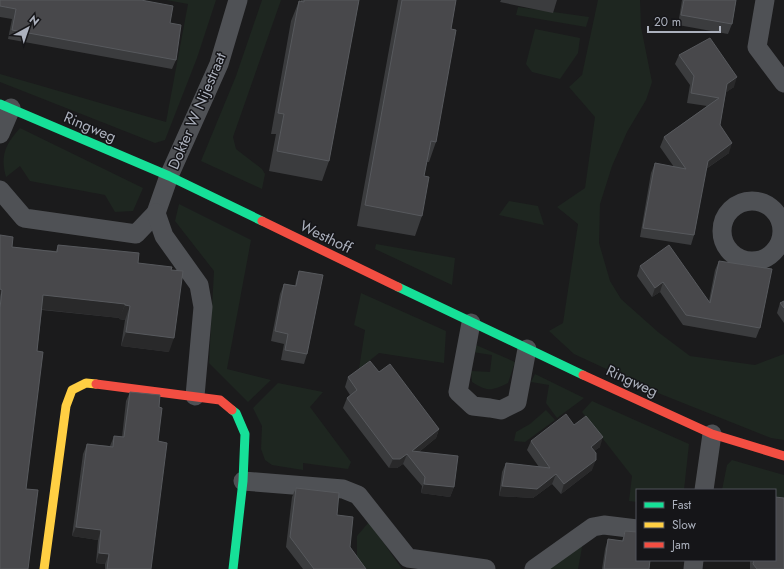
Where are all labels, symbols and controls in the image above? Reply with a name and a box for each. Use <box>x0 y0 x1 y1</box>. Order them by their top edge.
north arrow <box>8 8 48 48</box>
scale bar <box>648 8 720 34</box>
text: N <box>26 11 43 29</box>
text: 20 m <box>654 13 681 31</box>
street label: Dokter W Nijestraat <box>162 49 232 173</box>
street label: Ringweg <box>60 106 120 148</box>
street label: Westhoff <box>296 215 356 259</box>
street label: Ringweg <box>602 359 662 403</box>
legend <box>636 489 776 561</box>
text: Fast <box>672 496 691 514</box>
text: Slow <box>672 516 697 534</box>
text: Jam <box>670 536 690 554</box>

